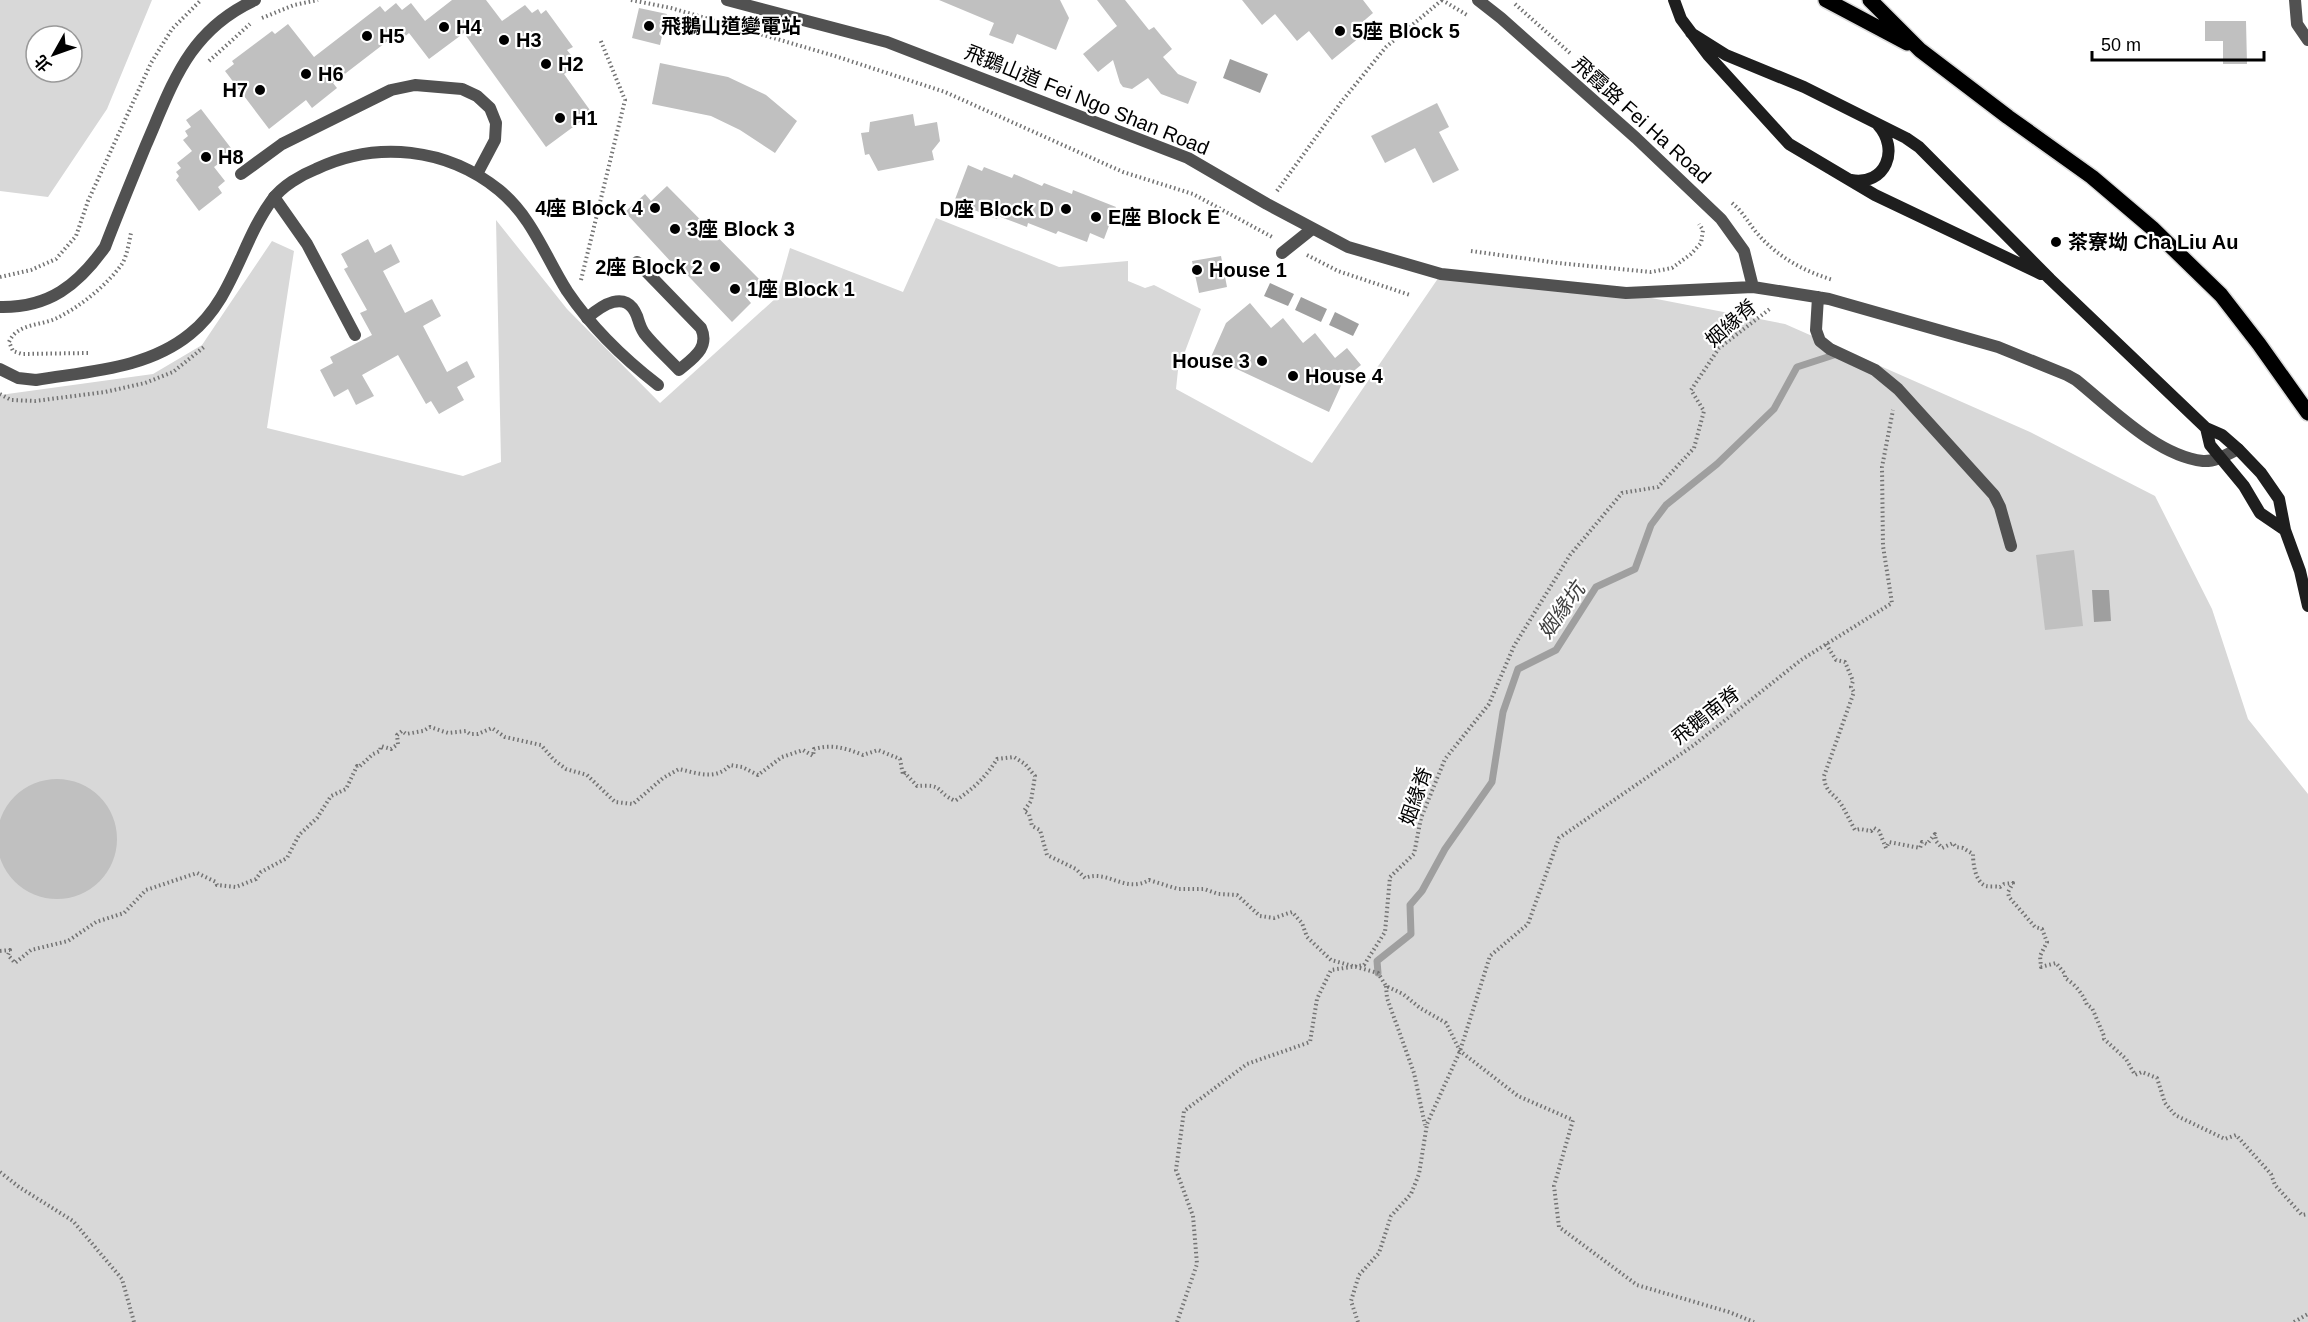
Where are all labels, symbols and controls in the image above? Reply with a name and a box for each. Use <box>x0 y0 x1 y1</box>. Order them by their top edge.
place label: 飛鵝山道變電站 <box>661 15 801 37</box>
place label: H4 <box>456 16 482 38</box>
marker: 飛鵝山道變電站 <box>642 19 656 33</box>
marker: H4 <box>437 20 451 34</box>
place label: 5座 Block 5 <box>1352 20 1460 42</box>
north arrow <box>24 24 84 84</box>
marker: 5座 Block 5 <box>1333 24 1347 38</box>
scale bar <box>2092 24 2264 62</box>
place label: H5 <box>379 25 405 47</box>
marker: H5 <box>360 29 374 43</box>
place label: H3 <box>516 29 542 51</box>
marker: H3 <box>497 33 511 47</box>
text: 50 m <box>2101 35 2141 55</box>
street label: 飛鵝山道 Fei Ngo Shan Road <box>962 41 1212 159</box>
text: 北 <box>31 52 55 75</box>
street label: 飛霞路 Fei Ha Road <box>1569 52 1715 188</box>
place label: H2 <box>558 53 584 75</box>
marker: H2 <box>539 57 553 71</box>
place label: H6 <box>318 63 344 85</box>
marker: H6 <box>299 67 313 81</box>
place label: H7 <box>222 79 248 101</box>
marker: H7 <box>253 83 267 97</box>
place label: H1 <box>572 107 598 129</box>
marker: H1 <box>553 111 567 125</box>
place label: H8 <box>218 146 244 168</box>
marker: H8 <box>199 150 213 164</box>
place label: 4座 Block 4 <box>535 197 644 219</box>
place label: D座 Block D <box>940 198 1054 220</box>
marker: 4座 Block 4 <box>648 201 662 215</box>
marker: D座 Block D <box>1059 202 1073 216</box>
place label: E座 Block E <box>1108 206 1220 228</box>
marker: E座 Block E <box>1089 210 1103 224</box>
place label: 3座 Block 3 <box>687 218 795 240</box>
marker: 3座 Block 3 <box>668 222 682 236</box>
place label: 茶寮坳 Cha Liu Au <box>2068 231 2238 253</box>
marker: 茶寮坳 Cha Liu Au <box>2049 235 2063 249</box>
place label: 2座 Block 2 <box>595 256 703 278</box>
place label: House 1 <box>1209 259 1287 281</box>
marker: 2座 Block 2 <box>708 260 722 274</box>
marker: House 1 <box>1190 263 1204 277</box>
place label: 1座 Block 1 <box>747 278 855 300</box>
marker: 1座 Block 1 <box>728 282 742 296</box>
street label: 姻緣脊 <box>1701 295 1761 351</box>
place label: House 3 <box>1172 350 1250 372</box>
marker: House 3 <box>1255 354 1269 368</box>
place label: House 4 <box>1305 365 1384 387</box>
marker: House 4 <box>1286 369 1300 383</box>
water label: 姻緣坑 <box>1533 575 1591 642</box>
street label: 飛鵝南脊 <box>1668 682 1744 748</box>
street label: 姻緣脊 <box>1396 764 1436 828</box>

